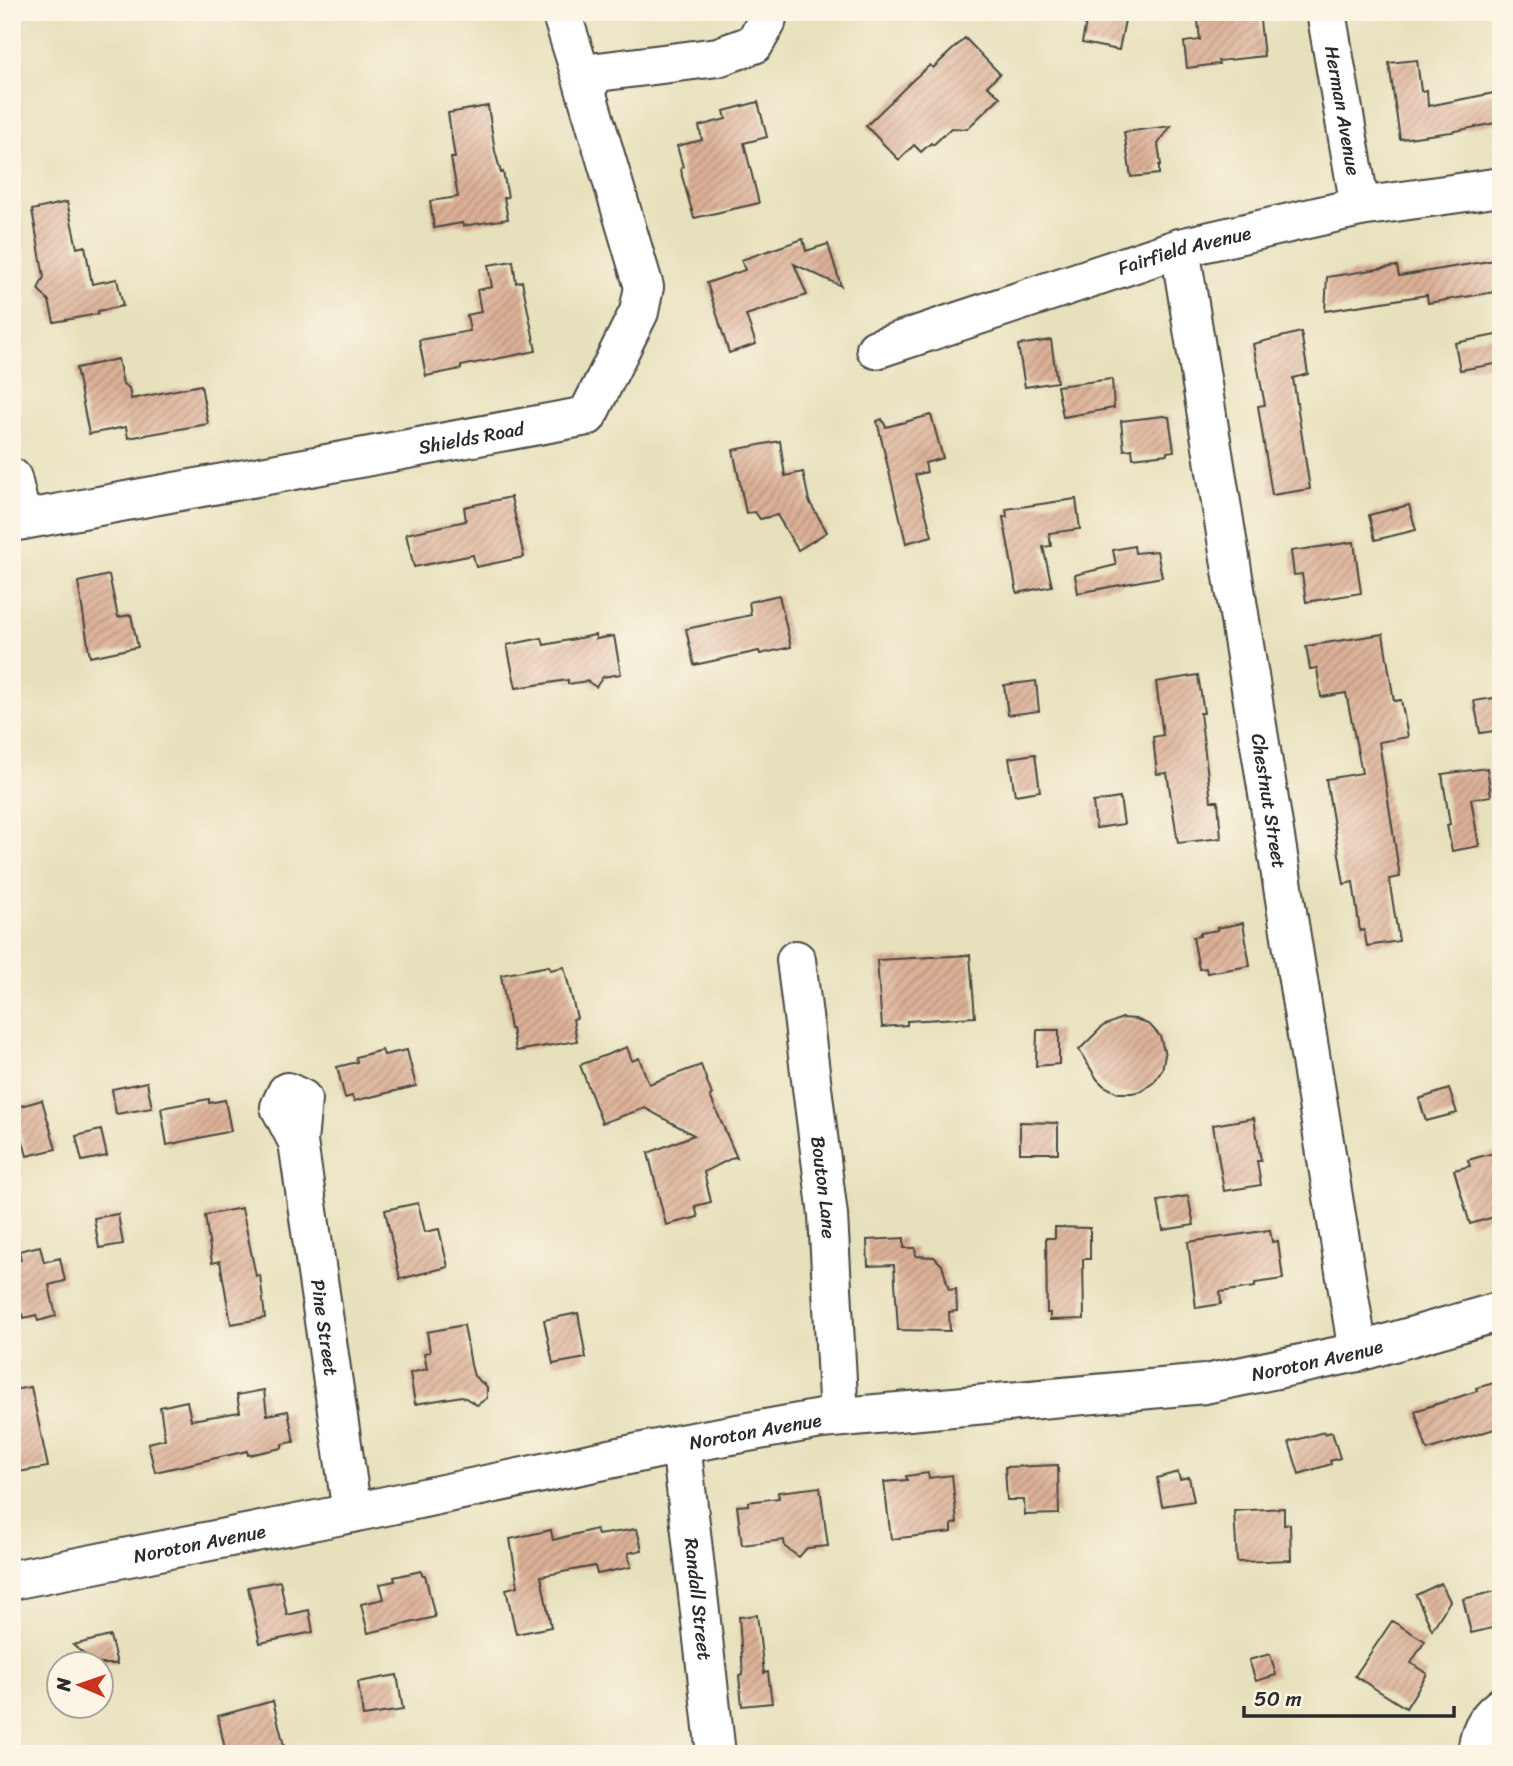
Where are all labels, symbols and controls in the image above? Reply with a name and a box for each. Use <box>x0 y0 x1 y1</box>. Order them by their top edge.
street label: Herman Avenue <box>1316 43 1371 178</box>
street label: Fairfield Avenue <box>1113 216 1254 284</box>
street label: Shields Road <box>416 411 528 463</box>
street label: Chestnut Street <box>1242 731 1296 871</box>
street label: Bouton Lane <box>802 1134 846 1240</box>
street label: Pine Street <box>302 1277 348 1378</box>
street label: Noroton Avenue <box>1248 1329 1387 1390</box>
street label: Noroton Avenue <box>686 1403 824 1459</box>
street label: Noroton Avenue <box>130 1514 268 1572</box>
street label: Randall Street <box>675 1536 722 1662</box>
north arrow <box>46 1650 116 1720</box>
scale bar <box>1244 1675 1454 1719</box>
text: N <box>47 1676 80 1693</box>
text: 50 m <box>1254 1680 1302 1718</box>

